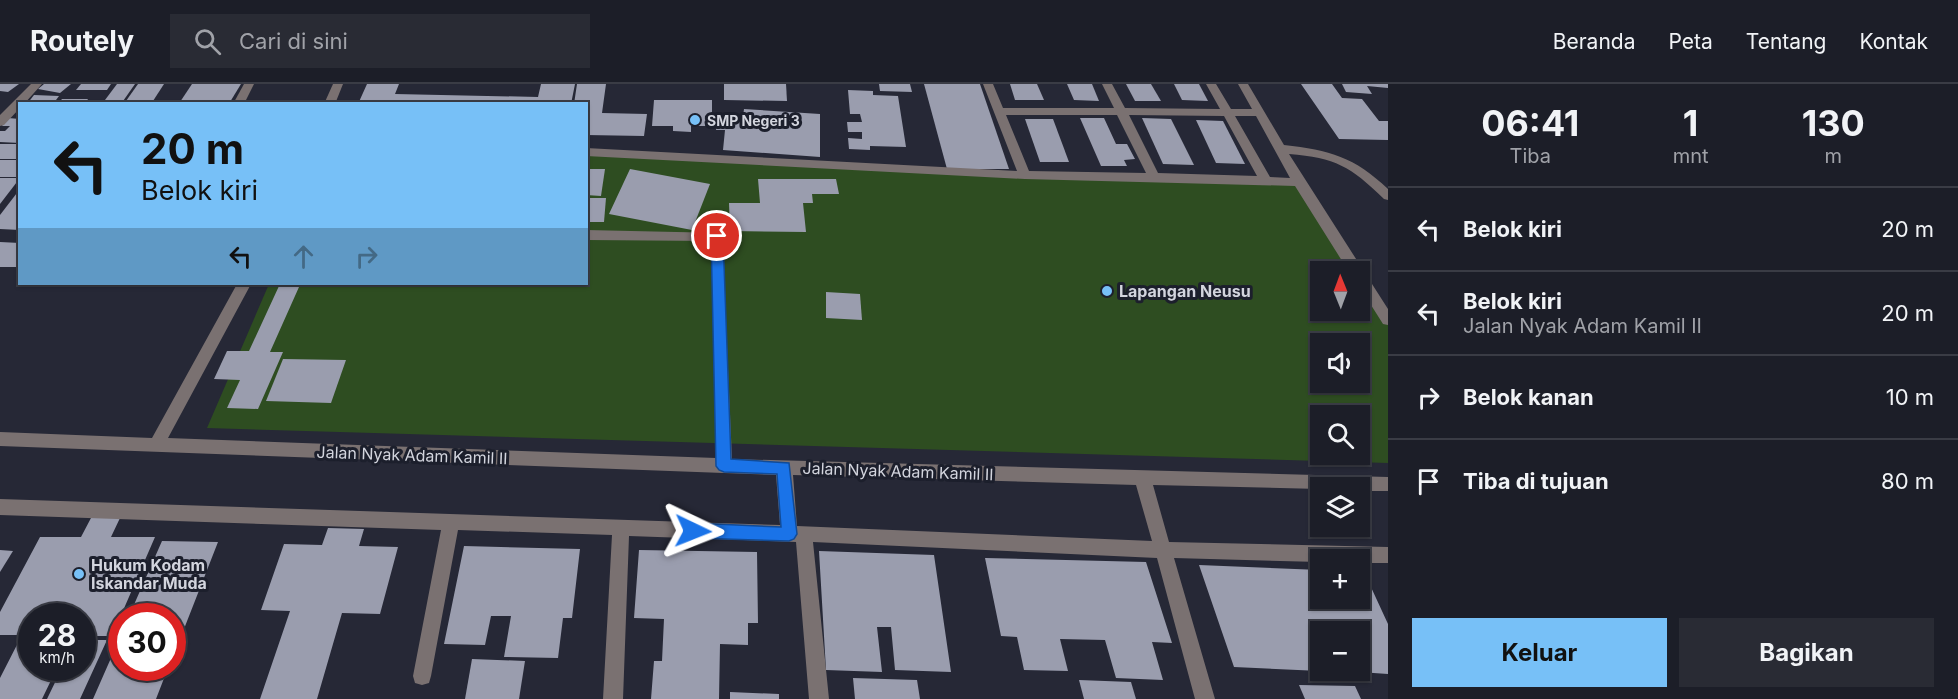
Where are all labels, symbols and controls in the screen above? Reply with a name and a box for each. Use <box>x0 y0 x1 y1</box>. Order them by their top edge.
search box <box>170 14 590 68</box>
text: Routely <box>30 24 134 58</box>
icon: search <box>191 25 224 58</box>
text: Cari di sini <box>239 28 348 54</box>
text: Beranda <box>1553 29 1635 54</box>
text: Peta <box>1668 29 1713 54</box>
text: Tentang <box>1746 29 1826 54</box>
text: Kontak <box>1859 29 1928 54</box>
text: 06:41 <box>1481 101 1579 145</box>
text: 1 <box>1683 101 1698 145</box>
text: 130 <box>1802 101 1865 145</box>
place label: SMP Negeri 3 <box>707 112 800 129</box>
marker: SMP Negeri 3 <box>688 113 702 127</box>
text: 20 m <box>141 123 244 174</box>
icon: left <box>42 126 120 204</box>
text: Tiba <box>1510 144 1551 168</box>
text: mnt <box>1673 144 1709 168</box>
text: m <box>1824 144 1842 168</box>
text: Belok kiri <box>141 174 258 207</box>
pin <box>691 210 742 261</box>
icon: left <box>1412 213 1445 246</box>
text: Belok kiri <box>1463 216 1562 242</box>
text: 20 m <box>1881 216 1934 242</box>
icon: arrive <box>700 219 733 252</box>
icon: left <box>224 240 257 273</box>
icon: ahead <box>287 240 320 273</box>
icon: right <box>350 240 383 273</box>
north arrow <box>1310 261 1370 321</box>
map controls <box>1310 261 1370 681</box>
place label: Lapangan Neusu <box>1119 281 1251 301</box>
marker: Lapangan Neusu <box>1100 284 1114 298</box>
text: Belok kiri <box>1463 288 1562 314</box>
icon: left <box>1412 297 1445 330</box>
text: 20 m <box>1881 300 1934 326</box>
text: Jalan Nyak Adam Kamil II <box>1463 314 1702 338</box>
button: sound <box>1310 333 1370 393</box>
icon: right <box>1412 381 1445 414</box>
text: Belok kanan <box>1463 384 1594 410</box>
text: 10 m <box>1886 384 1934 410</box>
button: search <box>1310 405 1370 465</box>
street label: Jalan Nyak Adam Kamil II <box>316 442 508 468</box>
street label: Jalan Nyak Adam Kamil II <box>802 458 994 484</box>
icon: arrive <box>1412 465 1445 498</box>
text: Tiba di tujuan <box>1463 468 1609 494</box>
text: 80 m <box>1881 468 1934 494</box>
button: layers <box>1310 477 1370 537</box>
position arrow <box>661 499 725 563</box>
button: + <box>1310 549 1370 609</box>
place label: Hukum Kodam Iskandar Muda <box>91 555 207 593</box>
marker: Hukum Kodam Iskandar Muda <box>72 567 86 581</box>
speed limit sign: 30 <box>108 603 186 681</box>
text: 28 <box>38 617 76 653</box>
button: Keluar <box>1412 618 1667 687</box>
button: Bagikan <box>1679 618 1934 687</box>
button: − <box>1310 621 1370 681</box>
text: km/h <box>39 648 75 667</box>

